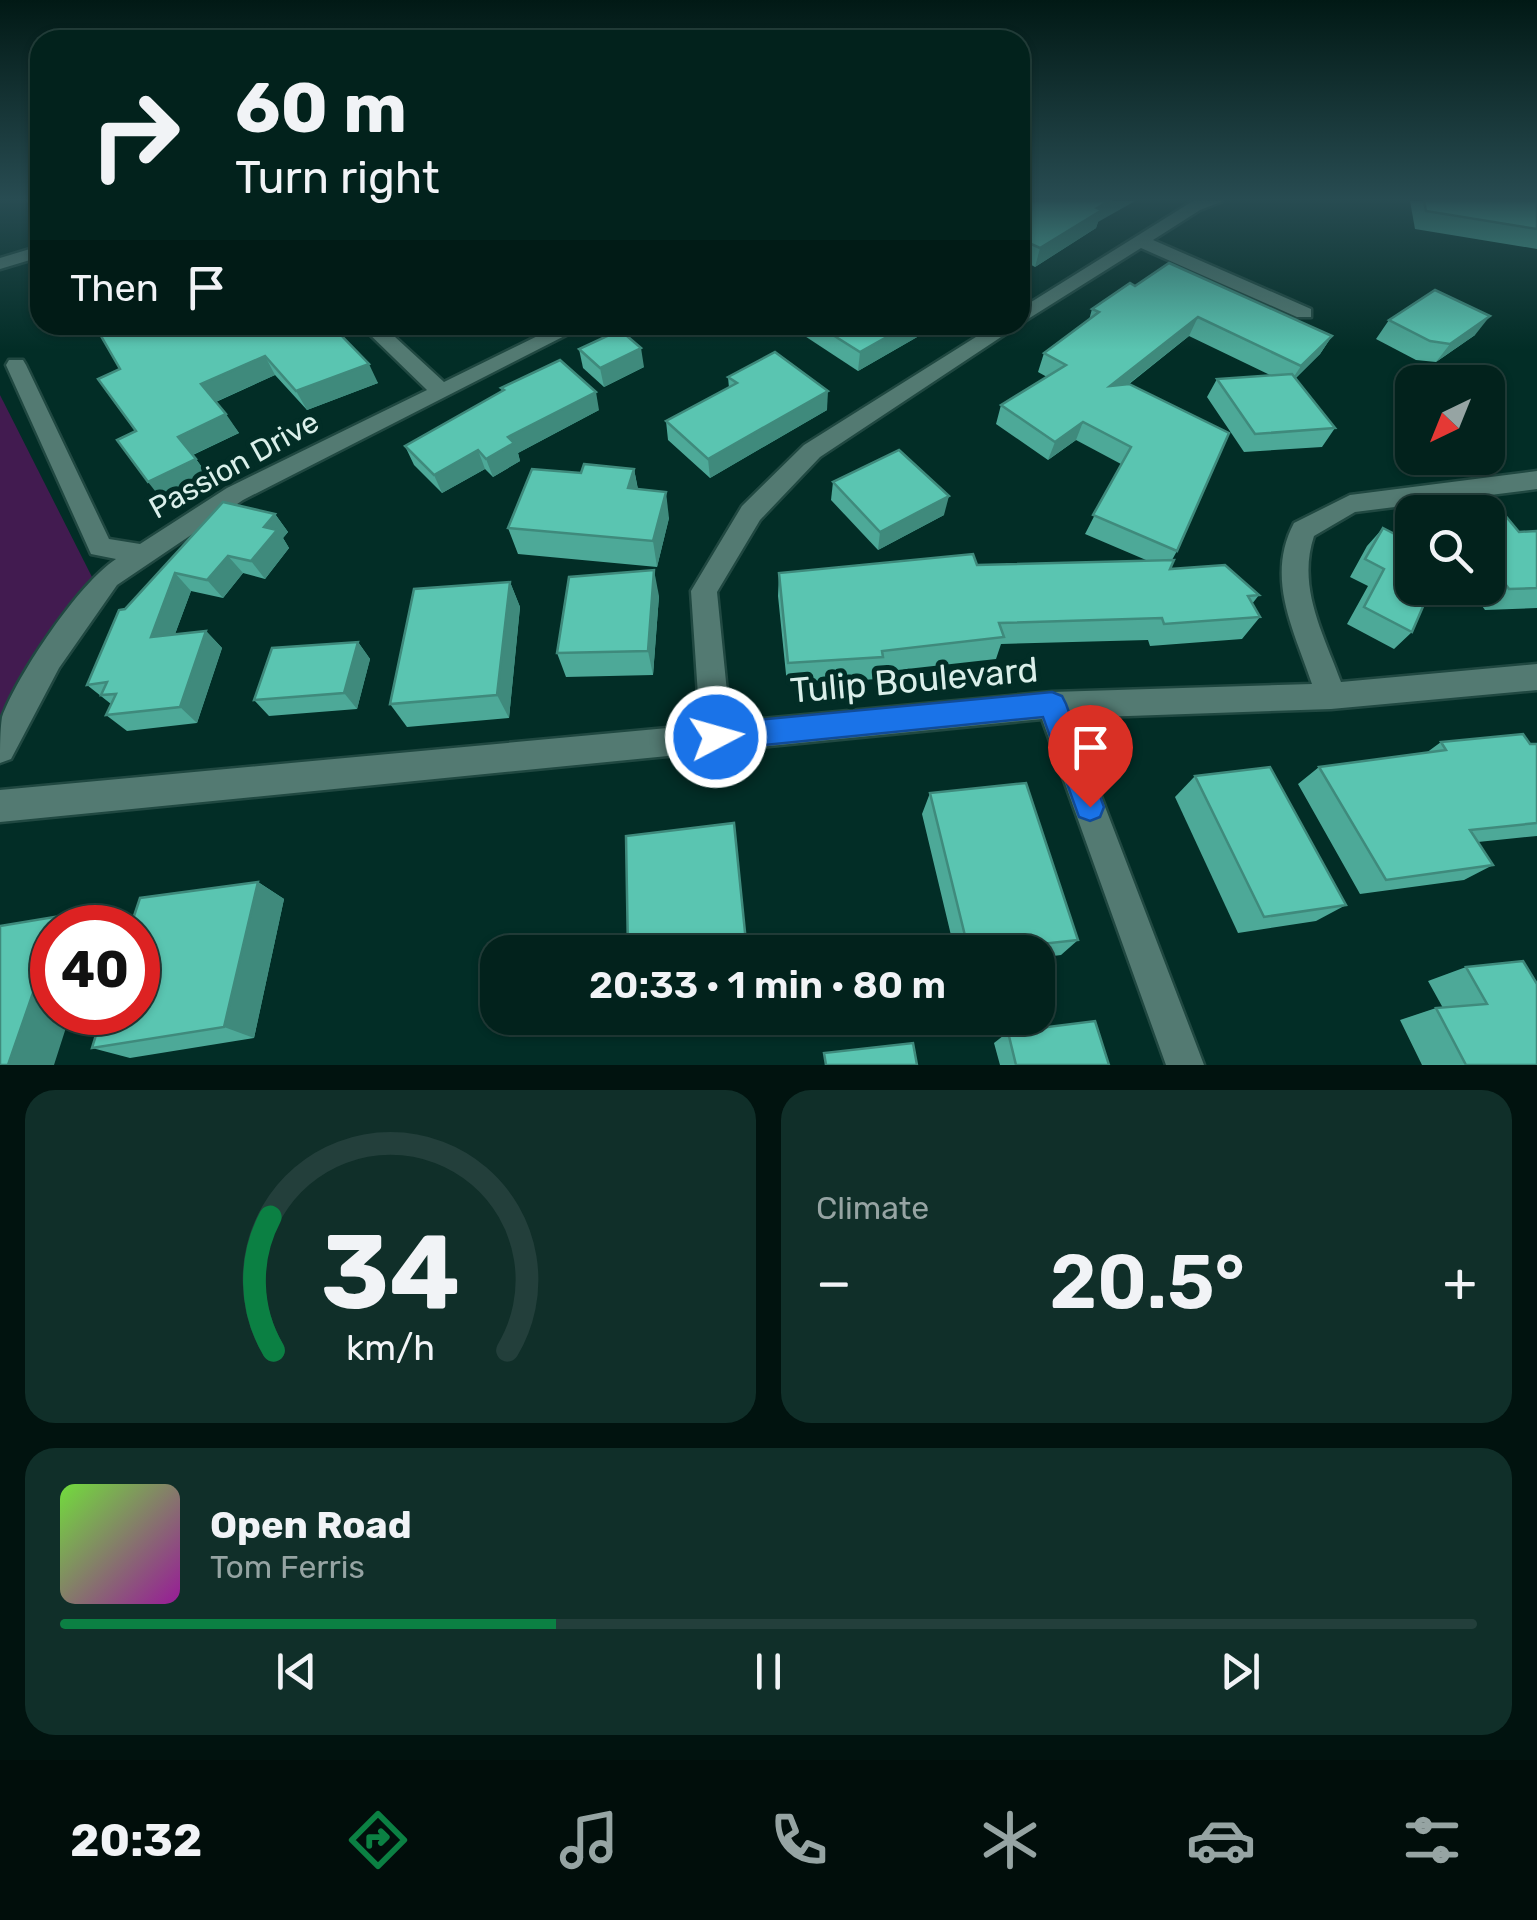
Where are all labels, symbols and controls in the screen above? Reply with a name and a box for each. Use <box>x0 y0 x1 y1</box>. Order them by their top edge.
text: 60 m <box>235 67 407 150</box>
icon: right <box>70 70 200 200</box>
text: Turn right <box>235 151 439 204</box>
icon: arrive <box>179 260 234 315</box>
text: Then <box>70 265 159 311</box>
north arrow <box>1395 365 1505 475</box>
map controls <box>1395 365 1505 605</box>
street label: Passion Drive <box>143 404 325 526</box>
button: search <box>1395 495 1505 605</box>
street label: Tulip Boulevard <box>788 648 1040 712</box>
position arrow <box>664 685 768 789</box>
pin <box>1048 705 1133 808</box>
icon: arrive <box>1063 720 1118 775</box>
speed limit sign: 40 <box>30 905 160 1035</box>
text: 20:33 · 1 min · 80 m <box>589 962 946 1008</box>
text: Climate <box>816 1189 929 1227</box>
text: 34 <box>321 1211 460 1334</box>
text: 20.5° <box>1050 1238 1245 1327</box>
text: − <box>816 1250 852 1315</box>
text: + <box>1443 1250 1477 1315</box>
text: km/h <box>346 1327 435 1369</box>
text: Open Road <box>210 1502 412 1548</box>
text: Tom Ferris <box>210 1548 365 1586</box>
icon: previous <box>269 1644 324 1699</box>
icon: pause <box>741 1644 796 1699</box>
icon: next <box>1213 1644 1268 1699</box>
icon: directions <box>343 1805 413 1875</box>
icon: music <box>554 1805 624 1875</box>
icon: phone <box>764 1805 834 1875</box>
icon: climate <box>975 1805 1045 1875</box>
icon: car <box>1186 1805 1256 1875</box>
icon: filters <box>1397 1805 1467 1875</box>
text: 20:32 <box>70 1814 202 1867</box>

